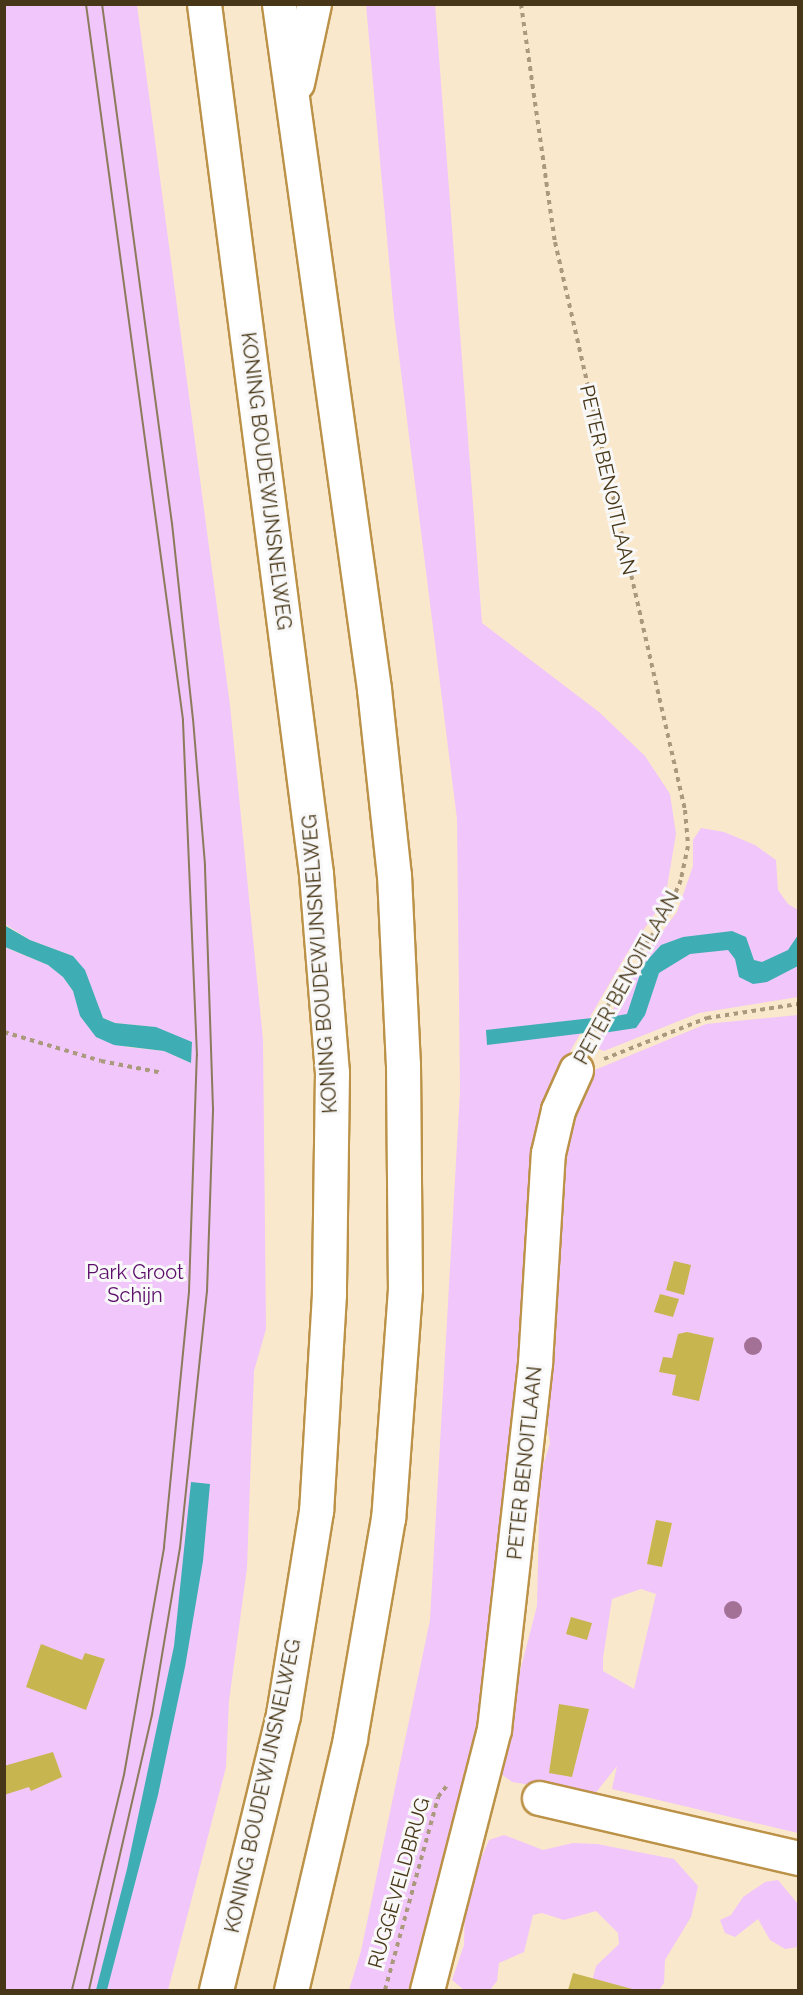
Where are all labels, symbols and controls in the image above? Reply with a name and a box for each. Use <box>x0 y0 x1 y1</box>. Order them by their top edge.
street label: KONING BOUDEWIJNSNELWEG <box>236 331 296 631</box>
street label: PETER BENOITLAAN <box>574 383 642 577</box>
street label: KONING BOUDEWIJNSNELWEG <box>298 814 342 1114</box>
street label: PETER BENOITLAAN <box>569 887 685 1069</box>
park label: Park Groot Schijn <box>86 1261 184 1308</box>
street label: PETER BENOITLAAN <box>503 1365 547 1561</box>
street label: KONING BOUDEWIJNSNELWEG <box>220 1637 306 1935</box>
street label: RUGGEVELDBRUG <box>363 1795 435 1971</box>

